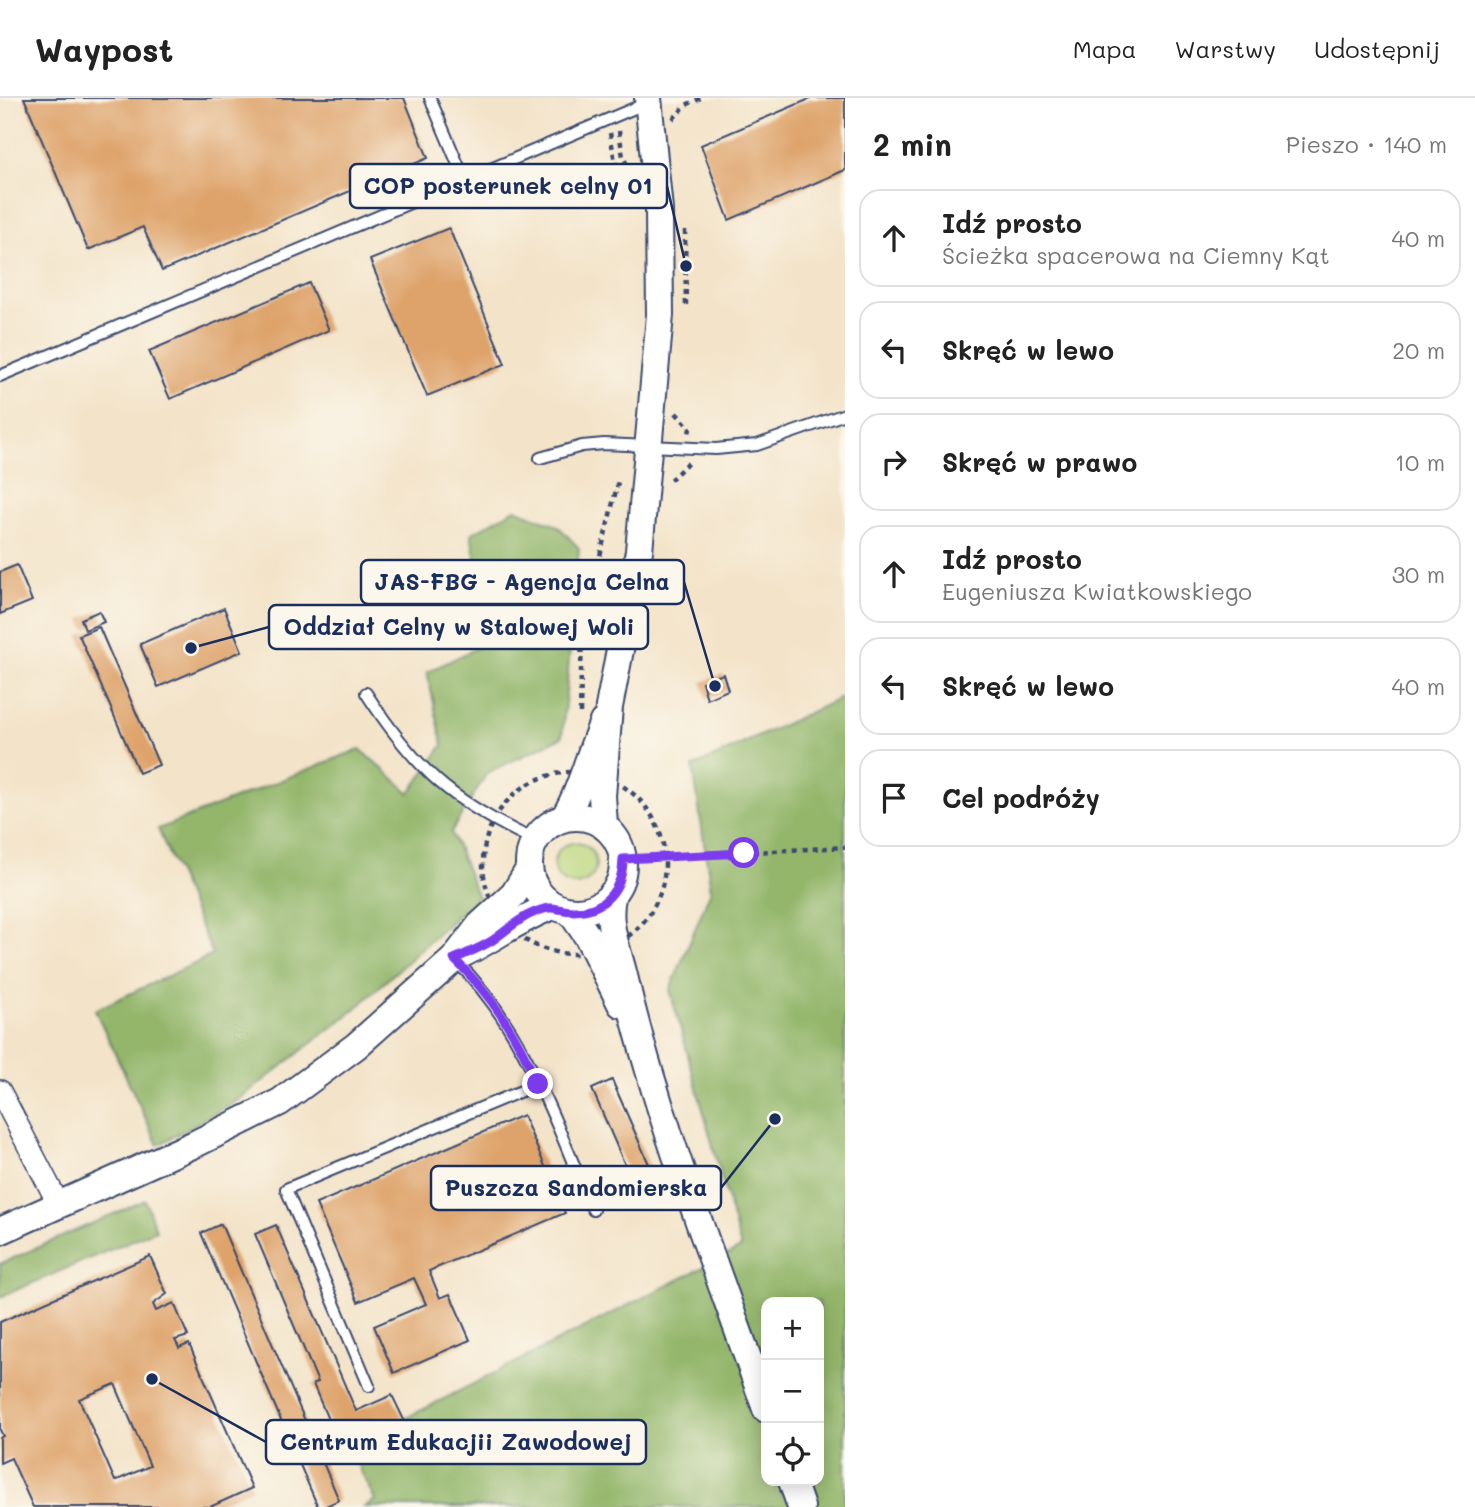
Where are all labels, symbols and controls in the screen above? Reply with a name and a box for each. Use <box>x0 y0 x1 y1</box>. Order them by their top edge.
text: Waypost <box>35 27 173 70</box>
text: Mapa <box>1073 33 1136 64</box>
text: Warstwy <box>1174 33 1276 64</box>
text: Udostępnij <box>1314 33 1440 64</box>
text: 2 min <box>873 124 952 164</box>
text: Pieszo · 140 m <box>1286 129 1447 159</box>
callout: COP posterunek celny 01 <box>350 164 667 208</box>
text: COP posterunek celny 01 <box>363 170 653 200</box>
text: Idź prosto <box>942 206 1082 240</box>
icon: ahead <box>875 219 913 257</box>
text: 40 m <box>1392 223 1445 253</box>
text: Ścieżka spacerowa na Ciemny Kąt <box>942 240 1330 270</box>
icon: left <box>875 331 913 369</box>
text: Skręć w lewo <box>942 333 1114 367</box>
text: 20 m <box>1392 335 1445 365</box>
icon: right <box>875 443 913 481</box>
text: Skręć w prawo <box>942 445 1137 479</box>
text: 10 m <box>1395 447 1445 477</box>
text: Idź prosto <box>942 542 1082 576</box>
icon: ahead <box>875 555 913 593</box>
text: 30 m <box>1392 559 1445 589</box>
callout: JAS-FBG - Agencja Celna <box>361 560 684 604</box>
text: JAS-FBG - Agencja Celna <box>374 566 670 596</box>
text: Eugeniusza Kwiatkowskiego <box>942 576 1252 606</box>
callout: Oddział Celny w Stalowej Woli <box>269 605 648 649</box>
text: Oddział Celny w Stalowej Woli <box>284 611 634 641</box>
icon: left <box>875 667 913 705</box>
text: Skręć w lewo <box>942 669 1114 703</box>
text: 40 m <box>1392 671 1445 701</box>
icon: arrive <box>875 779 913 817</box>
text: Cel podróży <box>942 781 1100 815</box>
route start <box>728 837 759 868</box>
route end <box>522 1068 553 1099</box>
callout: Puszcza Sandomierska <box>431 1166 721 1210</box>
text: Puszcza Sandomierska <box>445 1172 707 1202</box>
map controls <box>761 1297 824 1486</box>
button: + <box>761 1297 824 1360</box>
button: − <box>761 1360 824 1423</box>
callout: Centrum Edukacjii Zawodowej <box>266 1420 646 1464</box>
button: locate <box>761 1423 824 1486</box>
text: Centrum Edukacjii Zawodowej <box>280 1426 632 1456</box>

